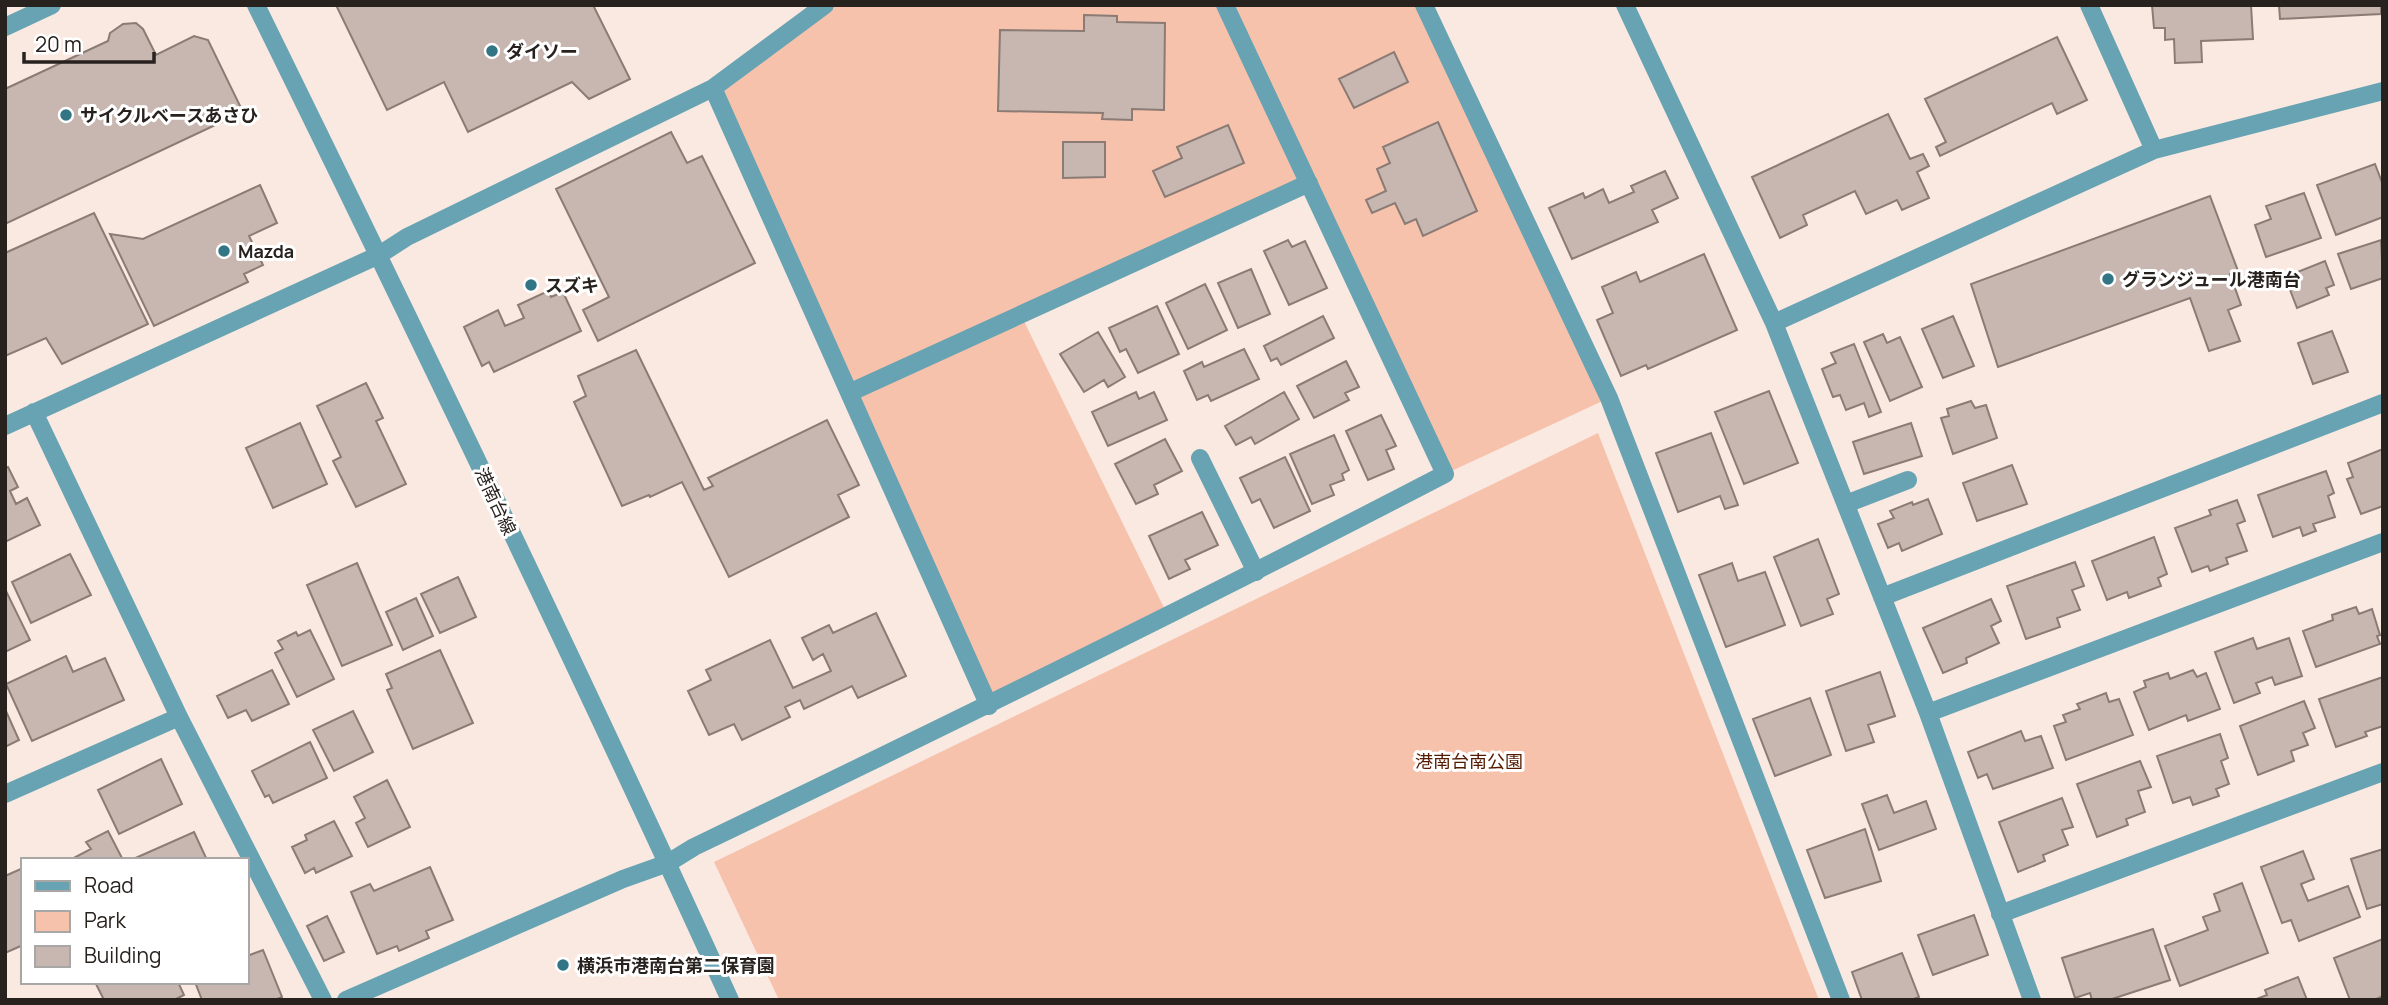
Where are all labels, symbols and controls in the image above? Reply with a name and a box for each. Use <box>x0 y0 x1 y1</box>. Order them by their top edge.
scale bar <box>24 21 154 65</box>
text: 20 m <box>35 30 82 58</box>
place label: ダイソー <box>506 39 578 63</box>
marker: ダイソー <box>484 43 500 59</box>
place label: サイクルベースあさひ <box>80 103 258 127</box>
marker: サイクルベースあさひ <box>58 107 74 123</box>
place label: Mazda <box>238 239 294 263</box>
marker: Mazda <box>216 243 232 259</box>
place label: グランジュール港南台 <box>2122 267 2301 291</box>
marker: グランジュール港南台 <box>2100 271 2116 287</box>
place label: スズキ <box>545 273 599 297</box>
marker: スズキ <box>523 277 539 293</box>
street label: 港南台線 <box>470 463 522 539</box>
park label: 港南台南公園 <box>1415 749 1523 773</box>
legend <box>21 858 248 984</box>
text: Road <box>84 871 134 899</box>
text: Park <box>84 906 126 934</box>
text: Building <box>84 941 161 969</box>
place label: 横浜市港南台第二保育園 <box>577 953 775 977</box>
marker: 横浜市港南台第二保育園 <box>555 957 571 973</box>

